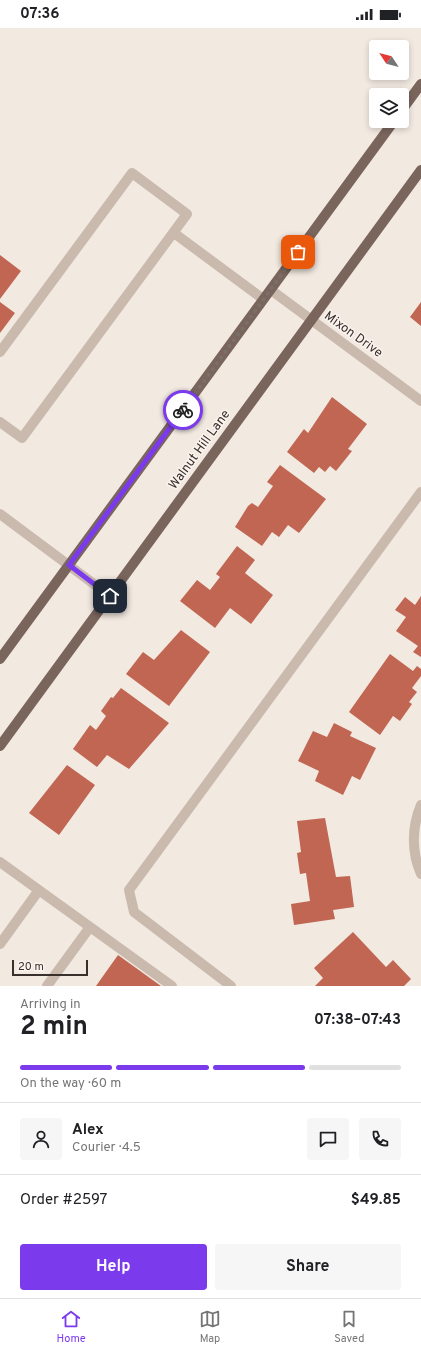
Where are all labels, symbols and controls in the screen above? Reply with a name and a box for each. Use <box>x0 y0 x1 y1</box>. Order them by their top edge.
text: 07:36 <box>20 5 60 24</box>
north arrow <box>369 40 409 80</box>
map controls <box>369 40 409 128</box>
button: layers <box>369 88 409 128</box>
pin <box>281 235 315 269</box>
icon: bag <box>287 241 309 263</box>
street label: Mixon Drive <box>321 308 385 362</box>
courier <box>163 390 203 430</box>
icon: bike <box>172 399 194 421</box>
street label: Walnut Hill Lane <box>166 407 234 493</box>
pin <box>93 579 127 613</box>
icon: home <box>99 585 121 607</box>
scale bar <box>12 958 88 977</box>
text: 20 m <box>18 960 44 974</box>
text: Arriving in <box>20 997 81 1013</box>
text: 2 min <box>20 1011 88 1044</box>
text: 07:38–07:43 <box>314 1011 401 1030</box>
text: On the way · 60 m <box>20 1076 121 1092</box>
button: person <box>20 1118 62 1160</box>
button: chat <box>307 1118 349 1160</box>
button: phone <box>359 1118 401 1160</box>
text: Alex <box>72 1121 104 1140</box>
text: Courier · 4.5 <box>72 1140 141 1156</box>
text: Order #2597 <box>20 1191 107 1210</box>
text: $49.85 <box>351 1191 401 1210</box>
button: Help <box>20 1244 207 1290</box>
button: Share <box>215 1244 401 1290</box>
tab: Home <box>57 1308 86 1346</box>
tab: Map <box>199 1308 221 1346</box>
tab: Saved <box>334 1308 364 1346</box>

